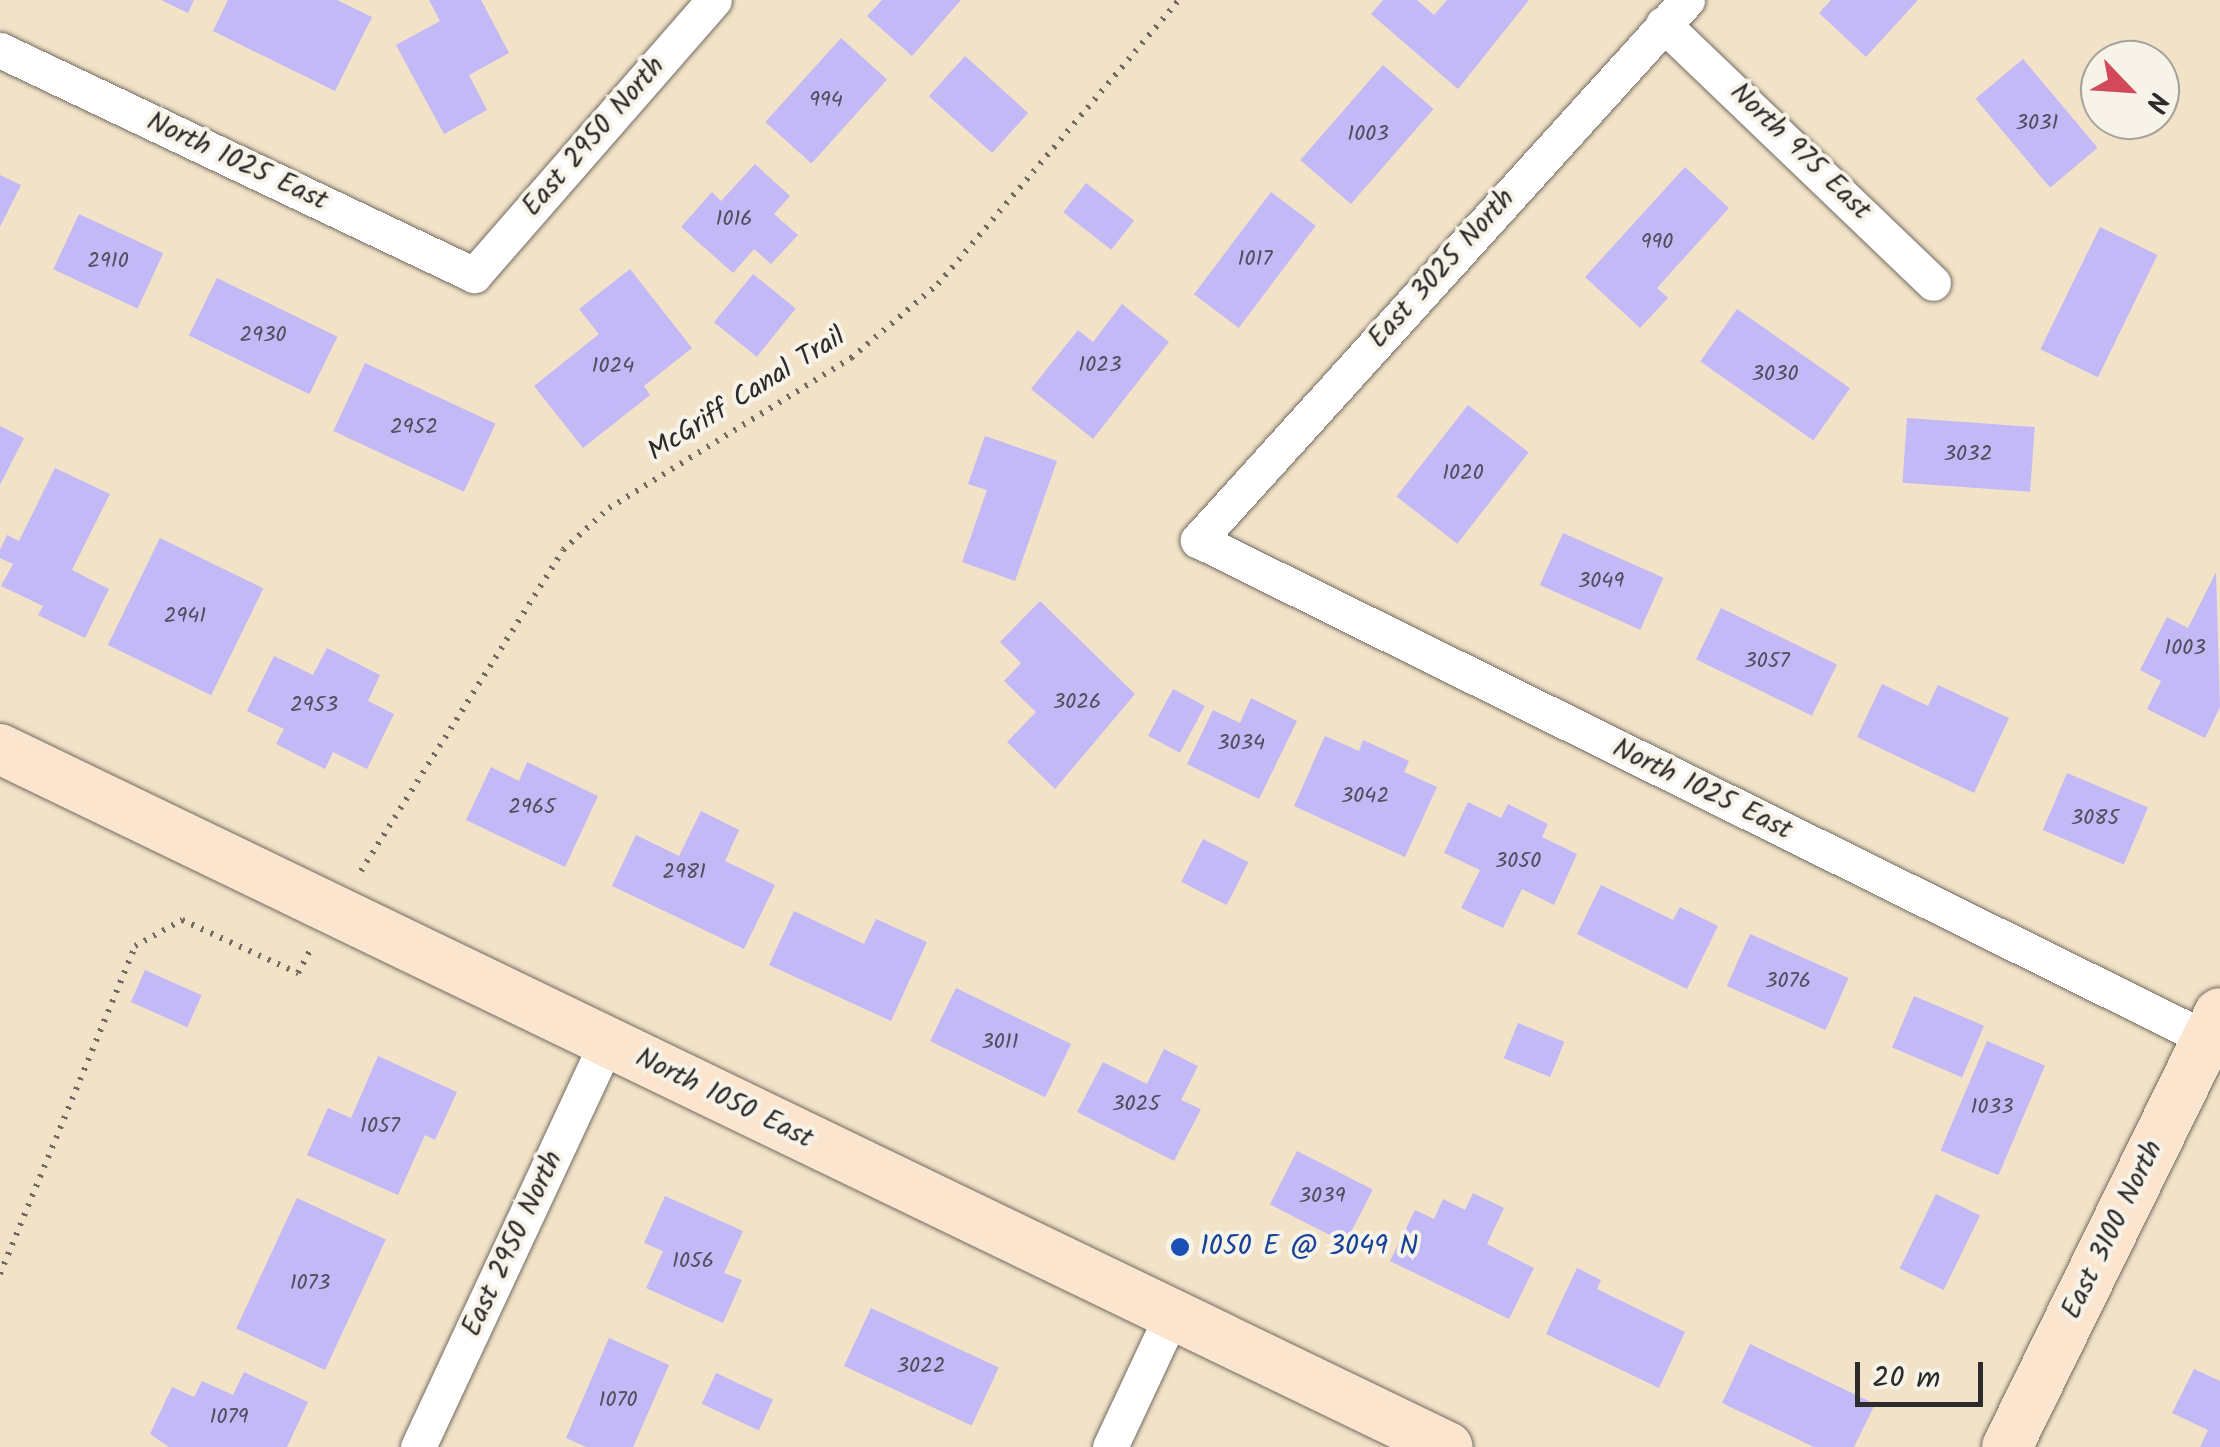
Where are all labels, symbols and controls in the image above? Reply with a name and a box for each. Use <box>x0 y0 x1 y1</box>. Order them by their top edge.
north arrow <box>2080 40 2180 140</box>
street label: East 2950 North <box>516 50 672 224</box>
street label: North 975 East <box>1722 76 1878 228</box>
text: N <box>2132 85 2180 120</box>
house number: 994 <box>809 88 843 114</box>
street label: North 1025 East <box>141 105 333 219</box>
house number: 3031 <box>2015 111 2059 137</box>
house number: 1003 <box>1347 122 1389 148</box>
street label: East 3025 North <box>1362 182 1522 356</box>
house number: 1016 <box>715 207 753 233</box>
house number: 990 <box>1641 230 1673 256</box>
house number: 1017 <box>1238 247 1272 273</box>
house number: 2910 <box>87 249 129 275</box>
street label: McGriff Canal Trail <box>642 321 852 469</box>
house number: 2930 <box>239 323 287 349</box>
house number: 1023 <box>1078 353 1122 379</box>
house number: 1024 <box>592 354 634 380</box>
house number: 3030 <box>1751 362 1799 388</box>
house number: 2952 <box>390 415 438 441</box>
house number: 3032 <box>1944 442 1992 468</box>
house number: 1020 <box>1442 461 1484 487</box>
house number: 3049 <box>1578 569 1624 595</box>
house number: 2941 <box>164 604 206 630</box>
house number: 1003 <box>2164 636 2206 662</box>
house number: 3057 <box>1744 649 1790 675</box>
house number: 3026 <box>1053 690 1101 716</box>
house number: 2953 <box>290 693 338 719</box>
house number: 3034 <box>1217 731 1265 757</box>
street label: North 1025 East <box>1607 732 1797 848</box>
house number: 3042 <box>1341 784 1389 810</box>
house number: 2965 <box>508 795 556 821</box>
house number: 3085 <box>2071 806 2119 832</box>
house number: 3050 <box>1495 849 1541 875</box>
house number: 2981 <box>662 860 706 886</box>
house number: 3076 <box>1765 969 1811 995</box>
house number: 3011 <box>981 1030 1019 1056</box>
street label: North 1050 East <box>630 1042 818 1156</box>
house number: 3025 <box>1112 1092 1160 1118</box>
house number: 1033 <box>1970 1095 2014 1121</box>
house number: 1057 <box>360 1114 400 1140</box>
street label: East 3100 North <box>2055 1135 2171 1325</box>
street label: East 2950 North <box>455 1146 571 1342</box>
house number: 3039 <box>1299 1184 1345 1210</box>
place label: 1050 E @ 3049 N <box>1200 1230 1418 1264</box>
marker: 1050 E @ 3049 N <box>1169 1236 1191 1258</box>
house number: 1056 <box>672 1249 714 1275</box>
house number: 1073 <box>290 1271 330 1297</box>
scale bar <box>1860 1342 1988 1404</box>
house number: 3022 <box>896 1354 946 1380</box>
text: 20 m <box>1872 1355 1940 1403</box>
house number: 1070 <box>598 1388 638 1414</box>
house number: 1079 <box>210 1405 248 1431</box>

